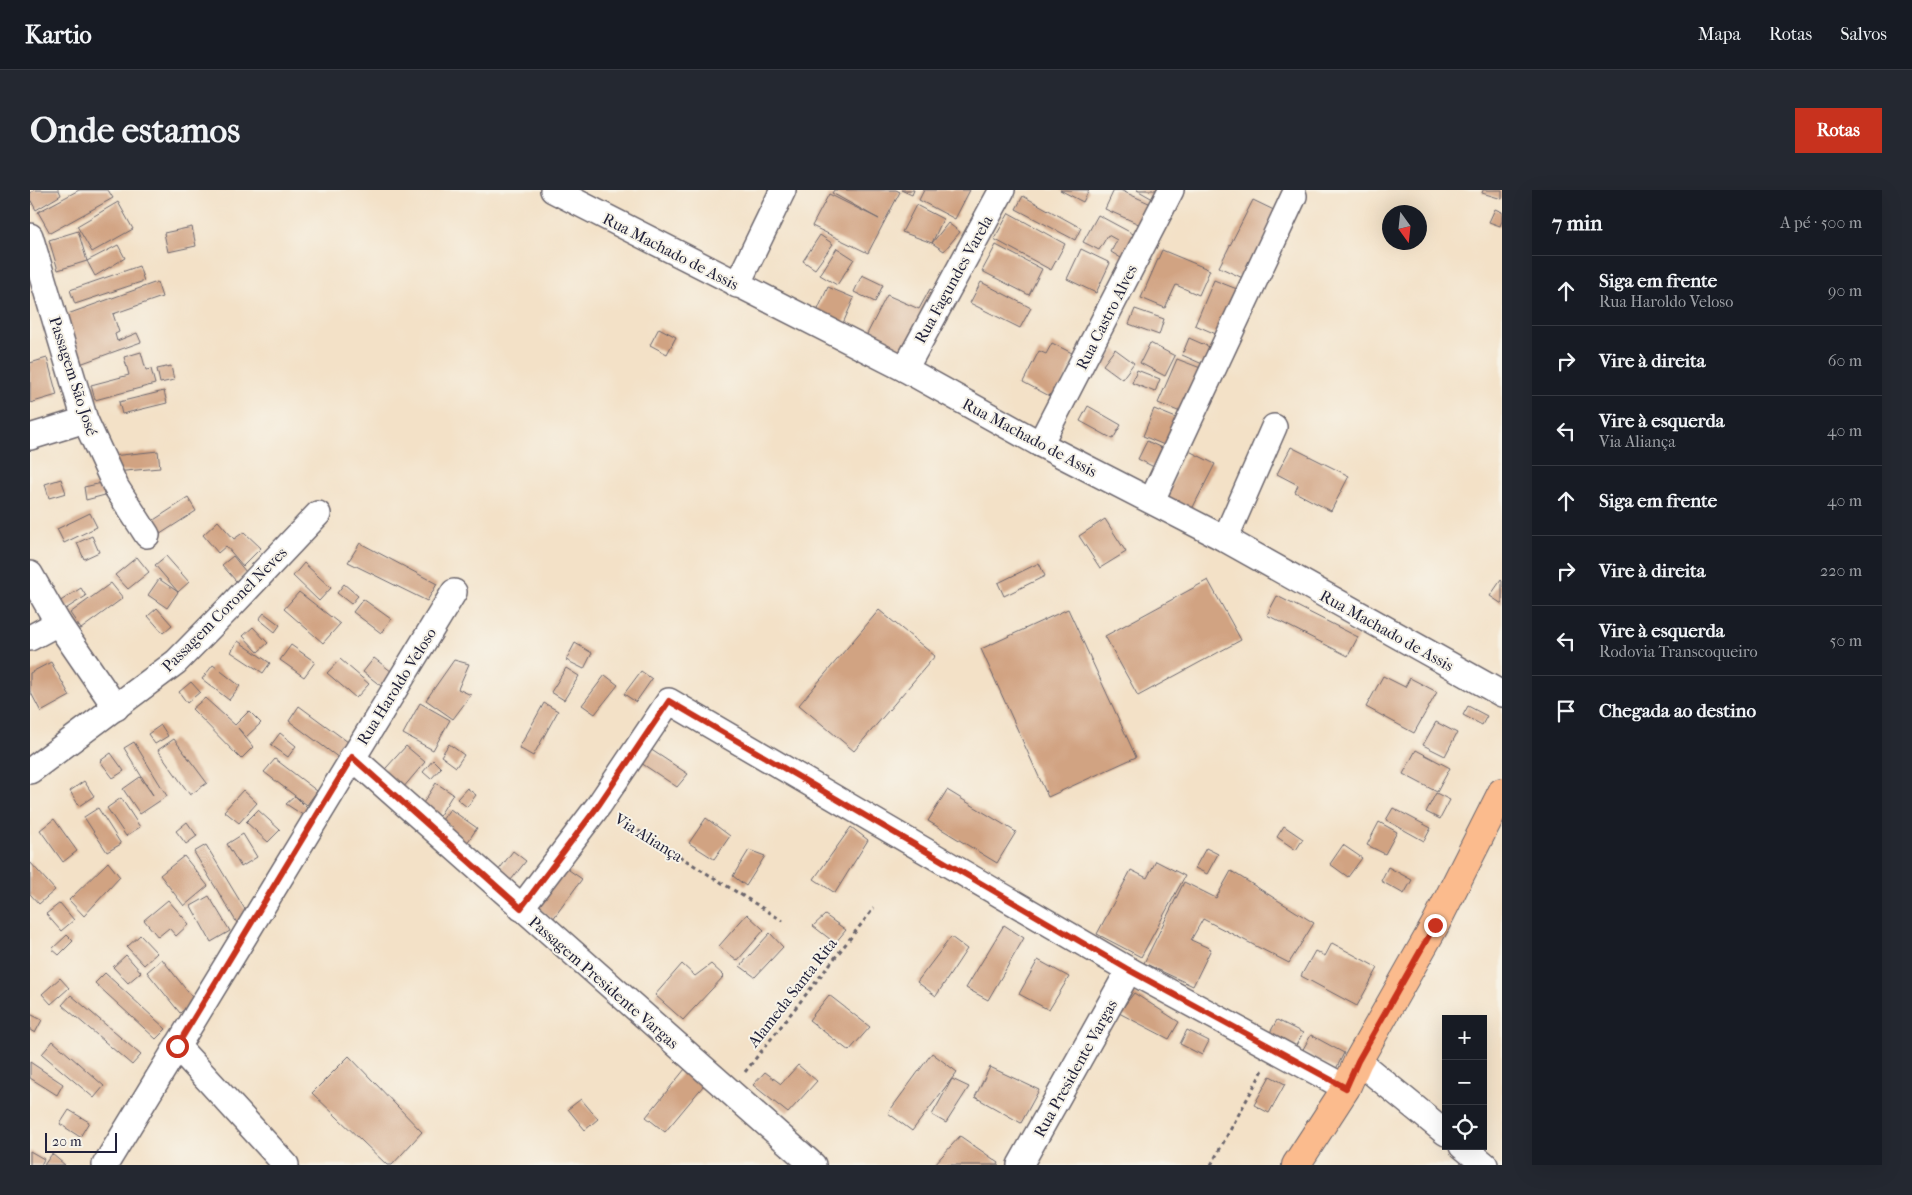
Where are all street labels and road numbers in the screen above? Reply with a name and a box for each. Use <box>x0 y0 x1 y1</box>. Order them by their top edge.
street label: Rua Machado de Assis <box>600 209 742 294</box>
street label: Rua Fagundes Varela <box>910 211 997 347</box>
street label: Rua Castro Alves <box>1072 261 1141 373</box>
street label: Passagem São José <box>45 314 102 438</box>
street label: Rua Machado de Assis <box>959 394 1100 481</box>
street label: Passagem Coronel Neves <box>158 543 291 676</box>
street label: Rua Machado de Assis <box>1317 586 1457 675</box>
street label: Rua Haroldo Veloso <box>353 624 440 748</box>
street label: Via Aliança <box>610 809 687 866</box>
street label: Passagem Presidente Vargas <box>525 912 683 1053</box>
street label: Alameda Santa Rita <box>743 933 841 1052</box>
street label: Rua Presidente Vargas <box>1030 996 1121 1140</box>

